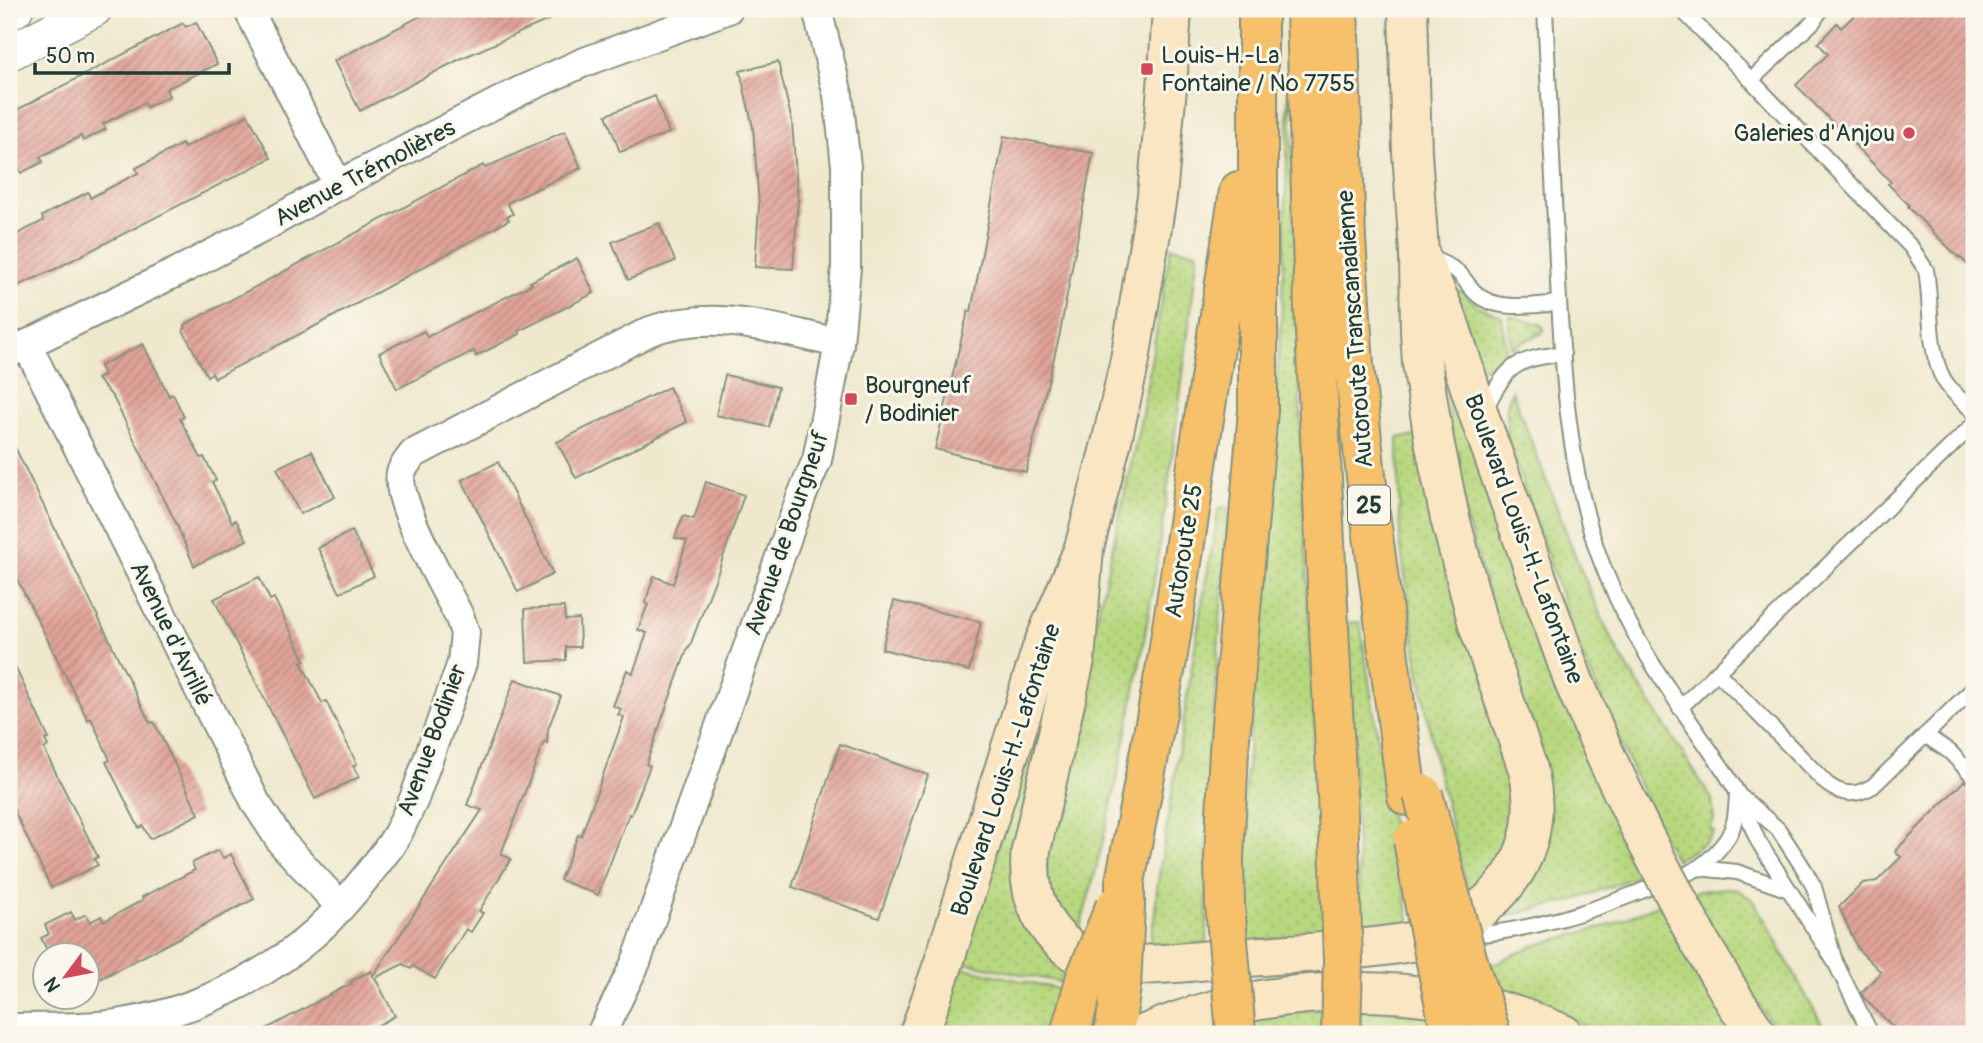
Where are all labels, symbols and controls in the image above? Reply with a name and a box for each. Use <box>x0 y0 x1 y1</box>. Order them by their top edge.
scale bar <box>35 32 229 76</box>
place label: Louis-H.-La Fontaine / No 7755 <box>1161 41 1355 98</box>
text: 50 m <box>46 43 95 70</box>
marker: Louis-H.-La Fontaine / No 7755 <box>1139 61 1155 77</box>
street label: Avenue Trémolières <box>270 113 461 233</box>
place label: Galeries d'Anjou <box>1734 119 1895 148</box>
marker: Galeries d'Anjou <box>1901 125 1917 141</box>
street label: Autoroute Transcanadienne <box>1331 189 1379 469</box>
place label: Bourgneuf / Bodinier <box>865 371 972 428</box>
street label: Boulevard Louis-H.-Lafontaine <box>1458 390 1590 688</box>
marker: Bourgneuf / Bodinier <box>843 391 859 407</box>
street label: Avenue de Bourgneuf <box>738 427 836 639</box>
street label: Autoroute 25 <box>1159 482 1209 620</box>
road number: 25 <box>1348 485 1390 524</box>
street label: Avenue d'Avrillé <box>123 557 219 711</box>
street label: Boulevard Louis-H.-Lafontaine <box>945 620 1067 920</box>
street label: Avenue Bodinier <box>391 660 473 820</box>
north arrow <box>32 942 102 1012</box>
text: N <box>39 973 66 996</box>

